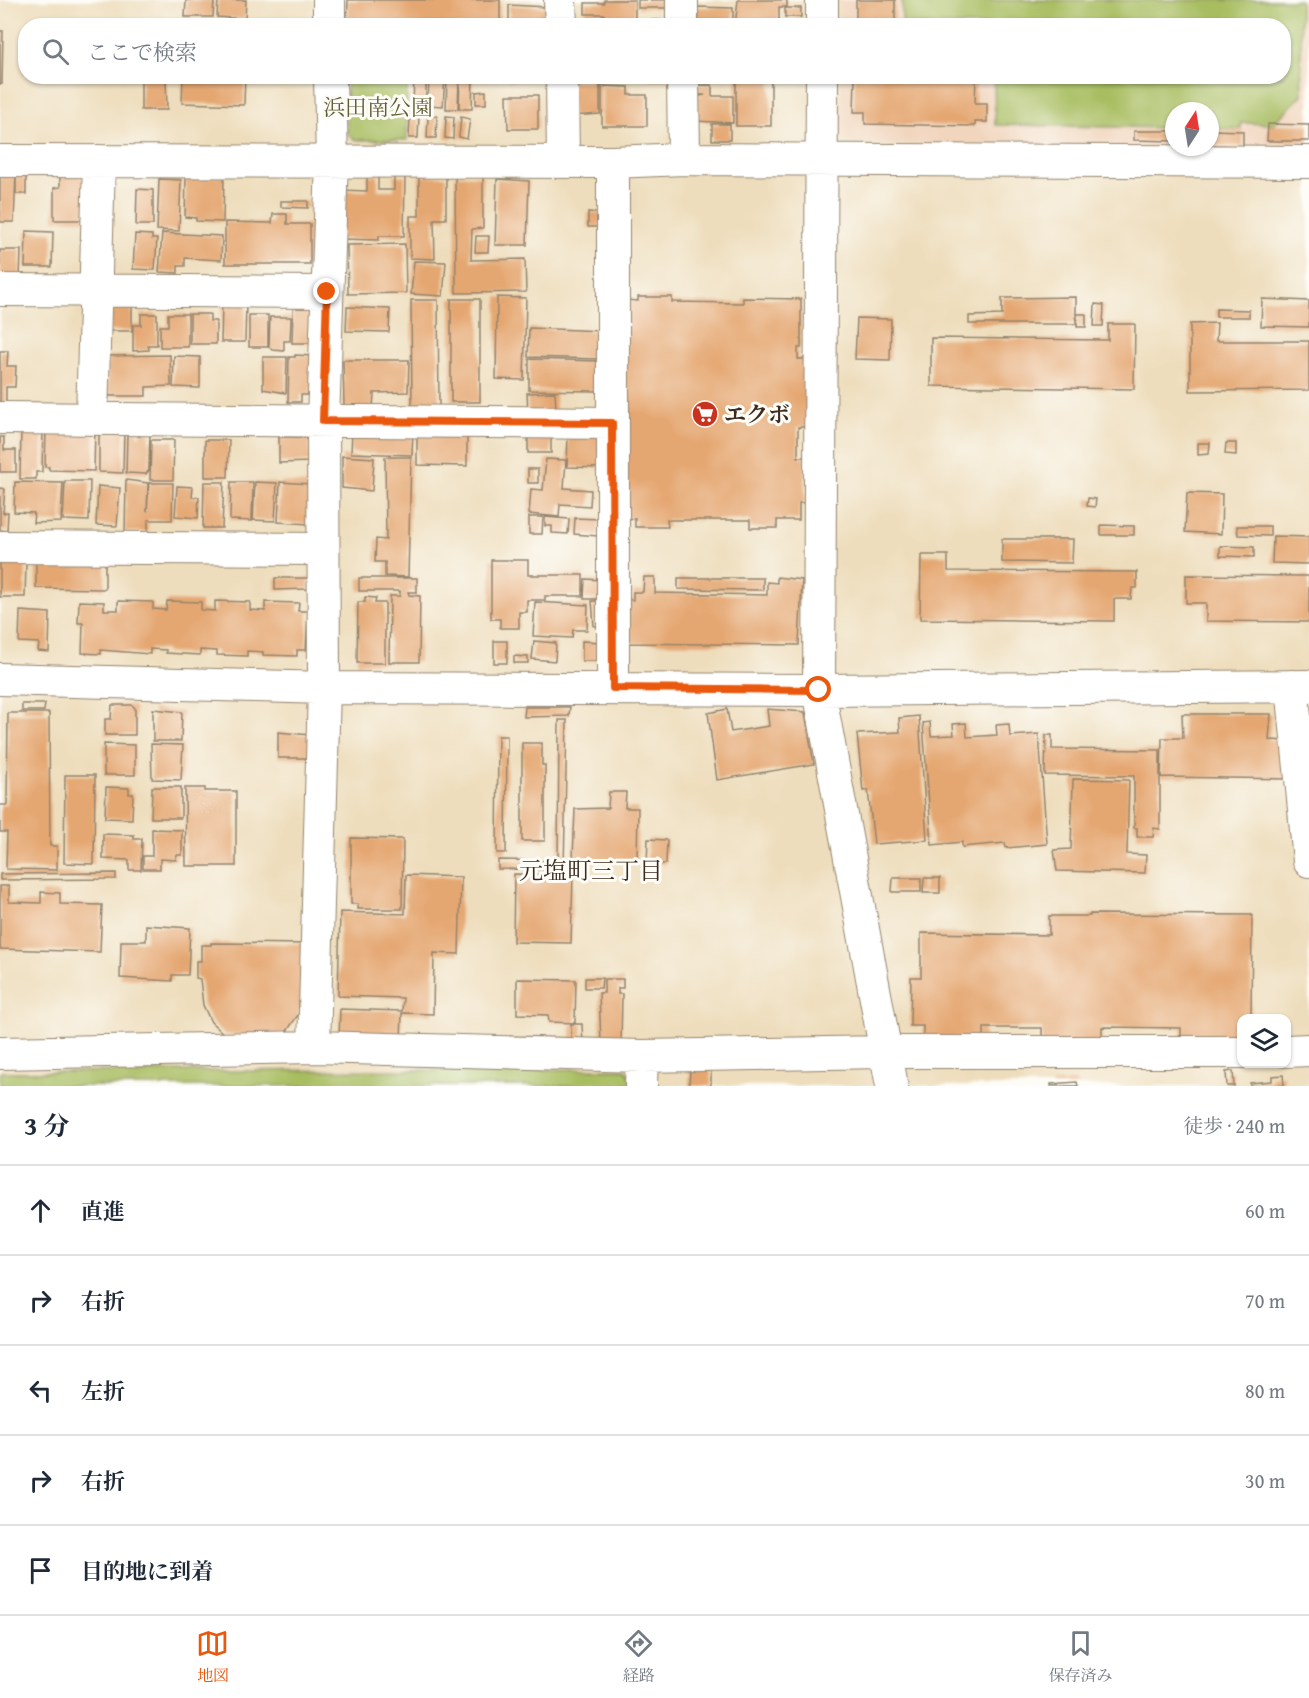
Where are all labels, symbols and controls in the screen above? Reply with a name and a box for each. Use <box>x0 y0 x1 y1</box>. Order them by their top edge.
search box <box>18 18 1291 84</box>
icon: search <box>39 35 72 68</box>
text: ここで検索 <box>87 36 197 68</box>
park label: 浜田南公園 <box>323 91 433 123</box>
north arrow <box>1165 102 1219 156</box>
route end <box>313 278 339 304</box>
place label: エクボ <box>724 398 790 430</box>
supermarket icon: エクボ <box>690 399 720 429</box>
route start <box>805 676 831 702</box>
district label: 元塩町三丁目 <box>519 853 663 888</box>
map controls <box>1237 1014 1291 1068</box>
button: layers <box>1237 1014 1291 1068</box>
text: 3 分 <box>24 1106 69 1145</box>
text: 徒歩 · 240 m <box>1183 1111 1285 1140</box>
icon: ahead <box>24 1194 57 1227</box>
text: 直進 <box>81 1195 125 1227</box>
text: 60 m <box>1245 1196 1285 1225</box>
icon: right <box>24 1284 57 1317</box>
text: 右折 <box>81 1285 125 1317</box>
text: 70 m <box>1245 1286 1285 1315</box>
icon: left <box>24 1374 57 1407</box>
text: 左折 <box>81 1375 125 1407</box>
text: 80 m <box>1245 1376 1285 1405</box>
icon: right <box>24 1464 57 1497</box>
text: 右折 <box>81 1465 125 1497</box>
text: 30 m <box>1245 1466 1285 1495</box>
icon: arrive <box>24 1554 57 1587</box>
text: 目的地に到着 <box>81 1555 213 1587</box>
tab: 地図 <box>196 1627 229 1687</box>
tab: 経路 <box>622 1627 655 1687</box>
tab: 保存済み <box>1048 1627 1112 1687</box>

